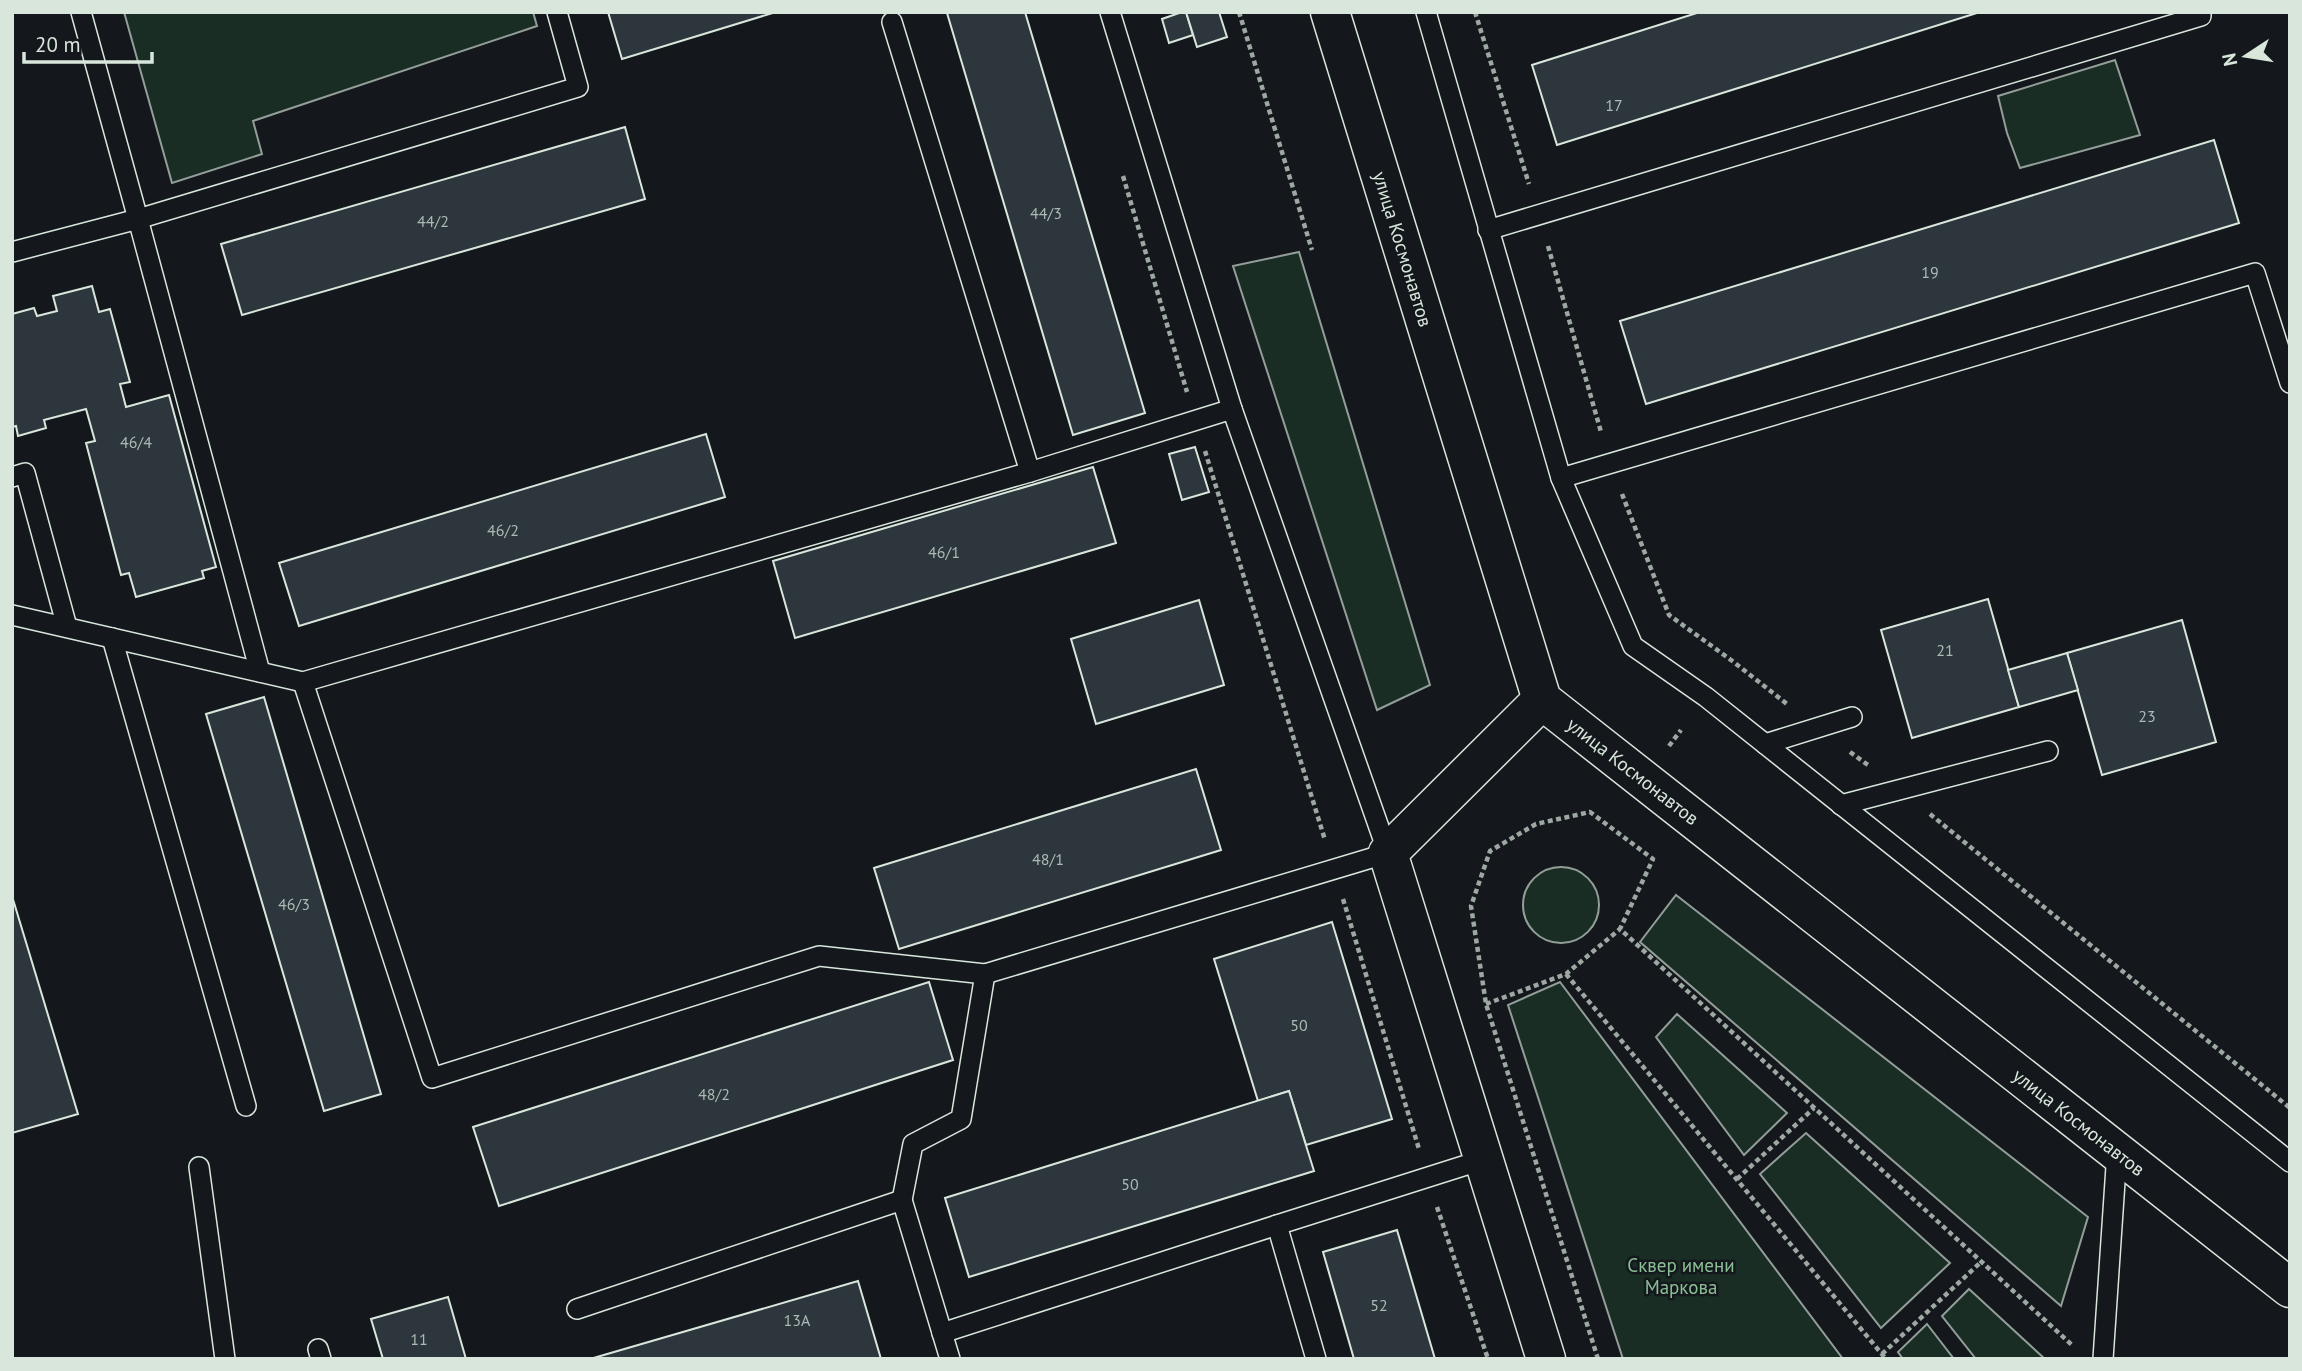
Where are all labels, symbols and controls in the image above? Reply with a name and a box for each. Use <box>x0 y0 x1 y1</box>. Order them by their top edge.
scale bar <box>24 21 152 65</box>
north arrow <box>2211 21 2281 91</box>
text: 20 m <box>35 31 81 58</box>
text: N <box>2216 51 2242 68</box>
house number: 17 <box>1605 95 1623 115</box>
street label: улица Космонавтов <box>1368 168 1438 330</box>
house number: 44/3 <box>1030 203 1062 223</box>
house number: 44/2 <box>417 211 449 231</box>
house number: 19 <box>1921 262 1939 282</box>
house number: 46/4 <box>120 432 152 452</box>
house number: 46/2 <box>487 520 519 540</box>
house number: 46/1 <box>928 542 960 562</box>
house number: 21 <box>1936 640 1954 660</box>
house number: 23 <box>2138 706 2156 726</box>
street label: улица Космонавтов <box>1562 712 1704 830</box>
house number: 48/1 <box>1032 849 1064 869</box>
house number: 46/3 <box>278 894 310 914</box>
house number: 50 <box>1290 1015 1308 1035</box>
street label: улица Космонавтов <box>2008 1063 2150 1181</box>
house number: 48/2 <box>698 1084 730 1104</box>
house number: 50 <box>1121 1174 1139 1194</box>
park label: Сквер имени Маркова <box>1627 1253 1735 1299</box>
house number: 52 <box>1370 1295 1388 1315</box>
house number: 13А <box>784 1310 811 1330</box>
house number: 11 <box>410 1329 428 1349</box>

